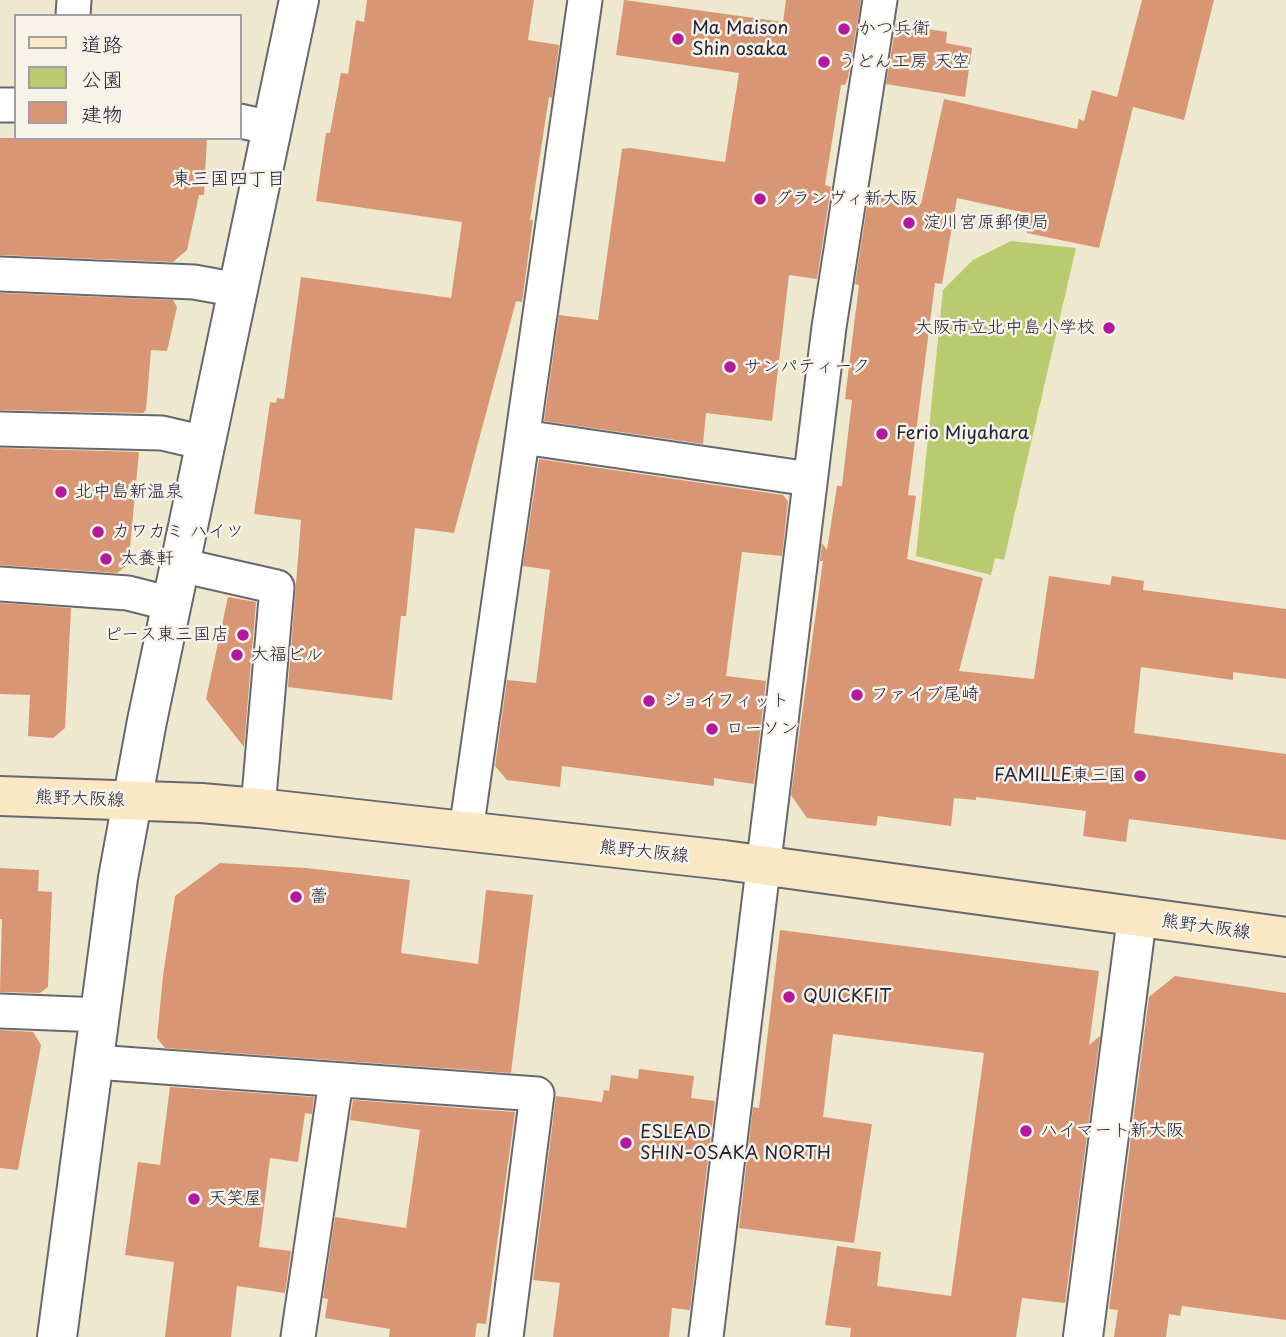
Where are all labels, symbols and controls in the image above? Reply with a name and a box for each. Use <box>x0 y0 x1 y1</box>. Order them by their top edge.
legend <box>14 14 242 140</box>
place label: Ma Maison Shin osaka <box>692 18 788 60</box>
place label: かつ兵衛 <box>858 18 930 40</box>
marker: かつ兵衛 <box>836 21 852 37</box>
text: 道路 <box>81 27 123 59</box>
marker: Ma Maison Shin osaka <box>670 31 686 47</box>
place label: うどん工房 天空 <box>838 51 970 73</box>
marker: うどん工房 天空 <box>816 54 832 70</box>
text: 公園 <box>81 62 123 94</box>
text: 建物 <box>81 97 123 129</box>
district label: 東三国四丁目 <box>172 169 286 191</box>
place label: グランヴィ新大阪 <box>774 188 918 210</box>
marker: グランヴィ新大阪 <box>752 191 768 207</box>
place label: 淀川宮原郵便局 <box>923 212 1049 234</box>
marker: 淀川宮原郵便局 <box>901 215 917 231</box>
place label: 大阪市立北中島小学校 <box>915 317 1095 339</box>
marker: 大阪市立北中島小学校 <box>1101 320 1117 336</box>
place label: サンパティーク <box>744 356 870 378</box>
marker: サンパティーク <box>722 359 738 375</box>
place label: Ferio Miyahara <box>896 423 1029 445</box>
marker: Ferio Miyahara <box>874 426 890 442</box>
place label: 北中島新温泉 <box>75 481 183 503</box>
marker: 北中島新温泉 <box>53 484 69 500</box>
place label: カワカミ ハイツ <box>112 521 244 543</box>
marker: カワカミ ハイツ <box>90 524 106 540</box>
place label: 太養軒 <box>120 548 174 570</box>
marker: 太養軒 <box>98 551 114 567</box>
place label: ピース東三国店 <box>104 624 229 646</box>
marker: ピース東三国店 <box>235 627 251 643</box>
place label: 大福ビル <box>251 644 323 666</box>
marker: 大福ビル <box>229 647 245 663</box>
place label: ファイブ尾崎 <box>871 684 979 706</box>
marker: ファイブ尾崎 <box>849 687 865 703</box>
place label: ジョイフィット <box>663 690 789 712</box>
marker: ジョイフィット <box>641 693 657 709</box>
place label: ローソン <box>726 718 798 740</box>
marker: ローソン <box>704 721 720 737</box>
place label: FAMILLE東三国 <box>994 765 1126 787</box>
marker: FAMILLE東三国 <box>1132 768 1148 784</box>
street label: 熊野大阪線 <box>35 787 125 811</box>
street label: 熊野大阪線 <box>598 837 690 867</box>
place label: 蕾 <box>310 886 328 908</box>
marker: 蕾 <box>288 889 304 905</box>
street label: 熊野大阪線 <box>1160 910 1252 944</box>
place label: QUICKFIT <box>803 986 891 1008</box>
marker: QUICKFIT <box>781 989 797 1005</box>
place label: ハイマート新大阪 <box>1040 1120 1184 1142</box>
place label: ESLEAD SHIN-OSAKA NORTH <box>640 1122 831 1164</box>
marker: ハイマート新大阪 <box>1018 1123 1034 1139</box>
marker: ESLEAD SHIN-OSAKA NORTH <box>618 1135 634 1151</box>
place label: 天笑屋 <box>208 1188 262 1210</box>
marker: 天笑屋 <box>186 1191 202 1207</box>

